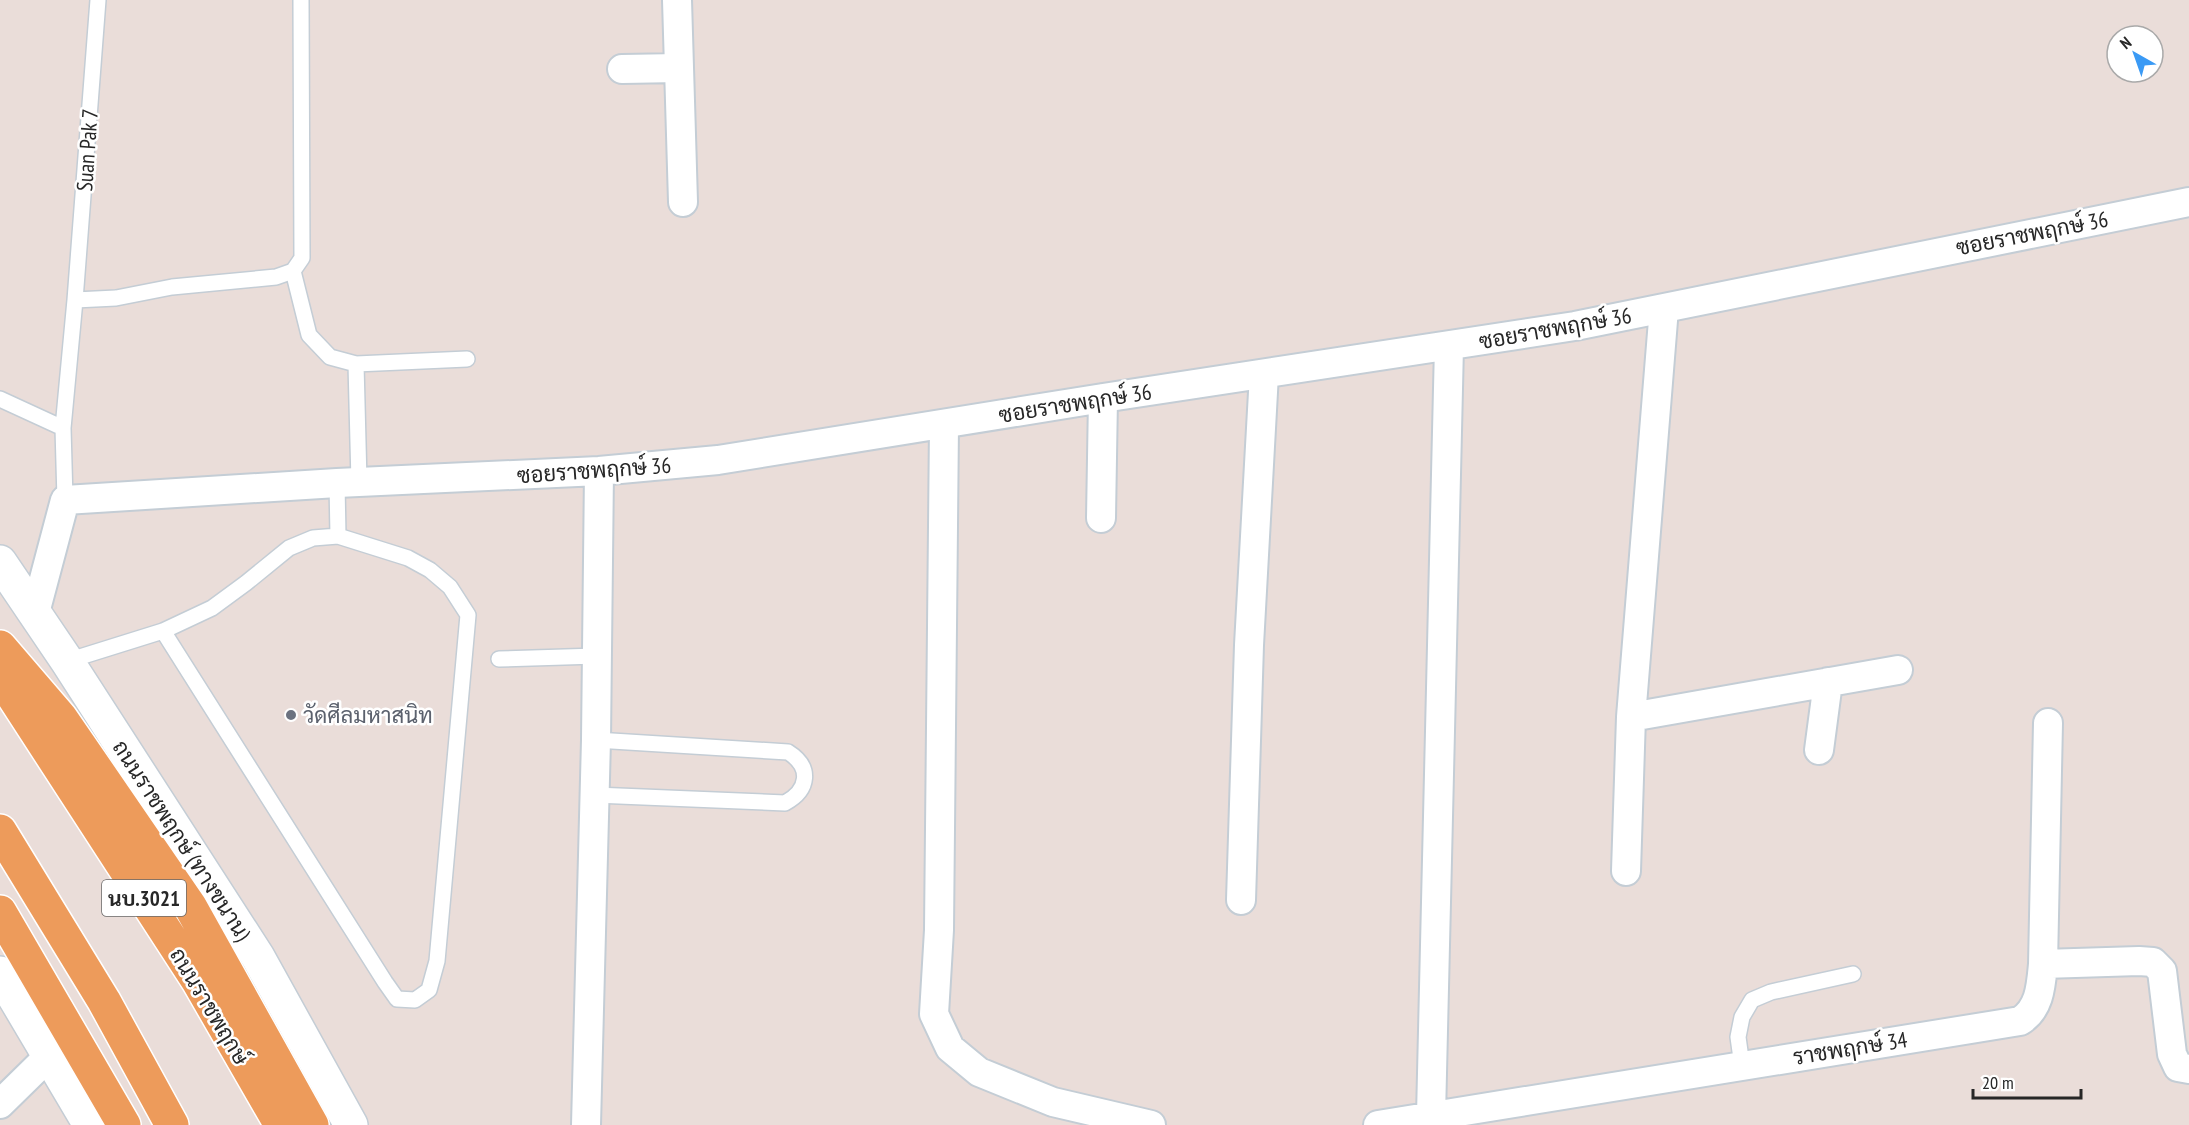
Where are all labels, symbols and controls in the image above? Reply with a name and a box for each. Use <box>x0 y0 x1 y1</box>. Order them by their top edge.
north arrow <box>2105 24 2165 84</box>
text: N <box>2116 32 2135 53</box>
street label: Suan Pak 7 <box>70 108 104 192</box>
street label: ซอยราชพฤกษ์ 36 <box>1954 205 2110 261</box>
street label: ซอยราชพฤกษ์ 36 <box>1477 301 1633 355</box>
street label: ซอยราชพฤกษ์ 36 <box>997 377 1153 429</box>
street label: ซอยราชพฤกษ์ 36 <box>516 451 672 489</box>
place label: วัดศีลมหาสนิท <box>303 701 433 729</box>
marker: วัดศีลมหาสนิท <box>284 708 298 722</box>
street label: ถนนราชพฤกษ์ (ทางขนาน) <box>107 734 258 946</box>
road number: นบ.3021 <box>102 880 186 916</box>
street label: ถนนราชพฤกษ์ <box>164 942 256 1071</box>
street label: ราชพฤกษ์ 34 <box>1791 1025 1909 1071</box>
scale bar <box>1973 1062 2081 1100</box>
text: 20 m <box>1982 1071 2014 1094</box>

